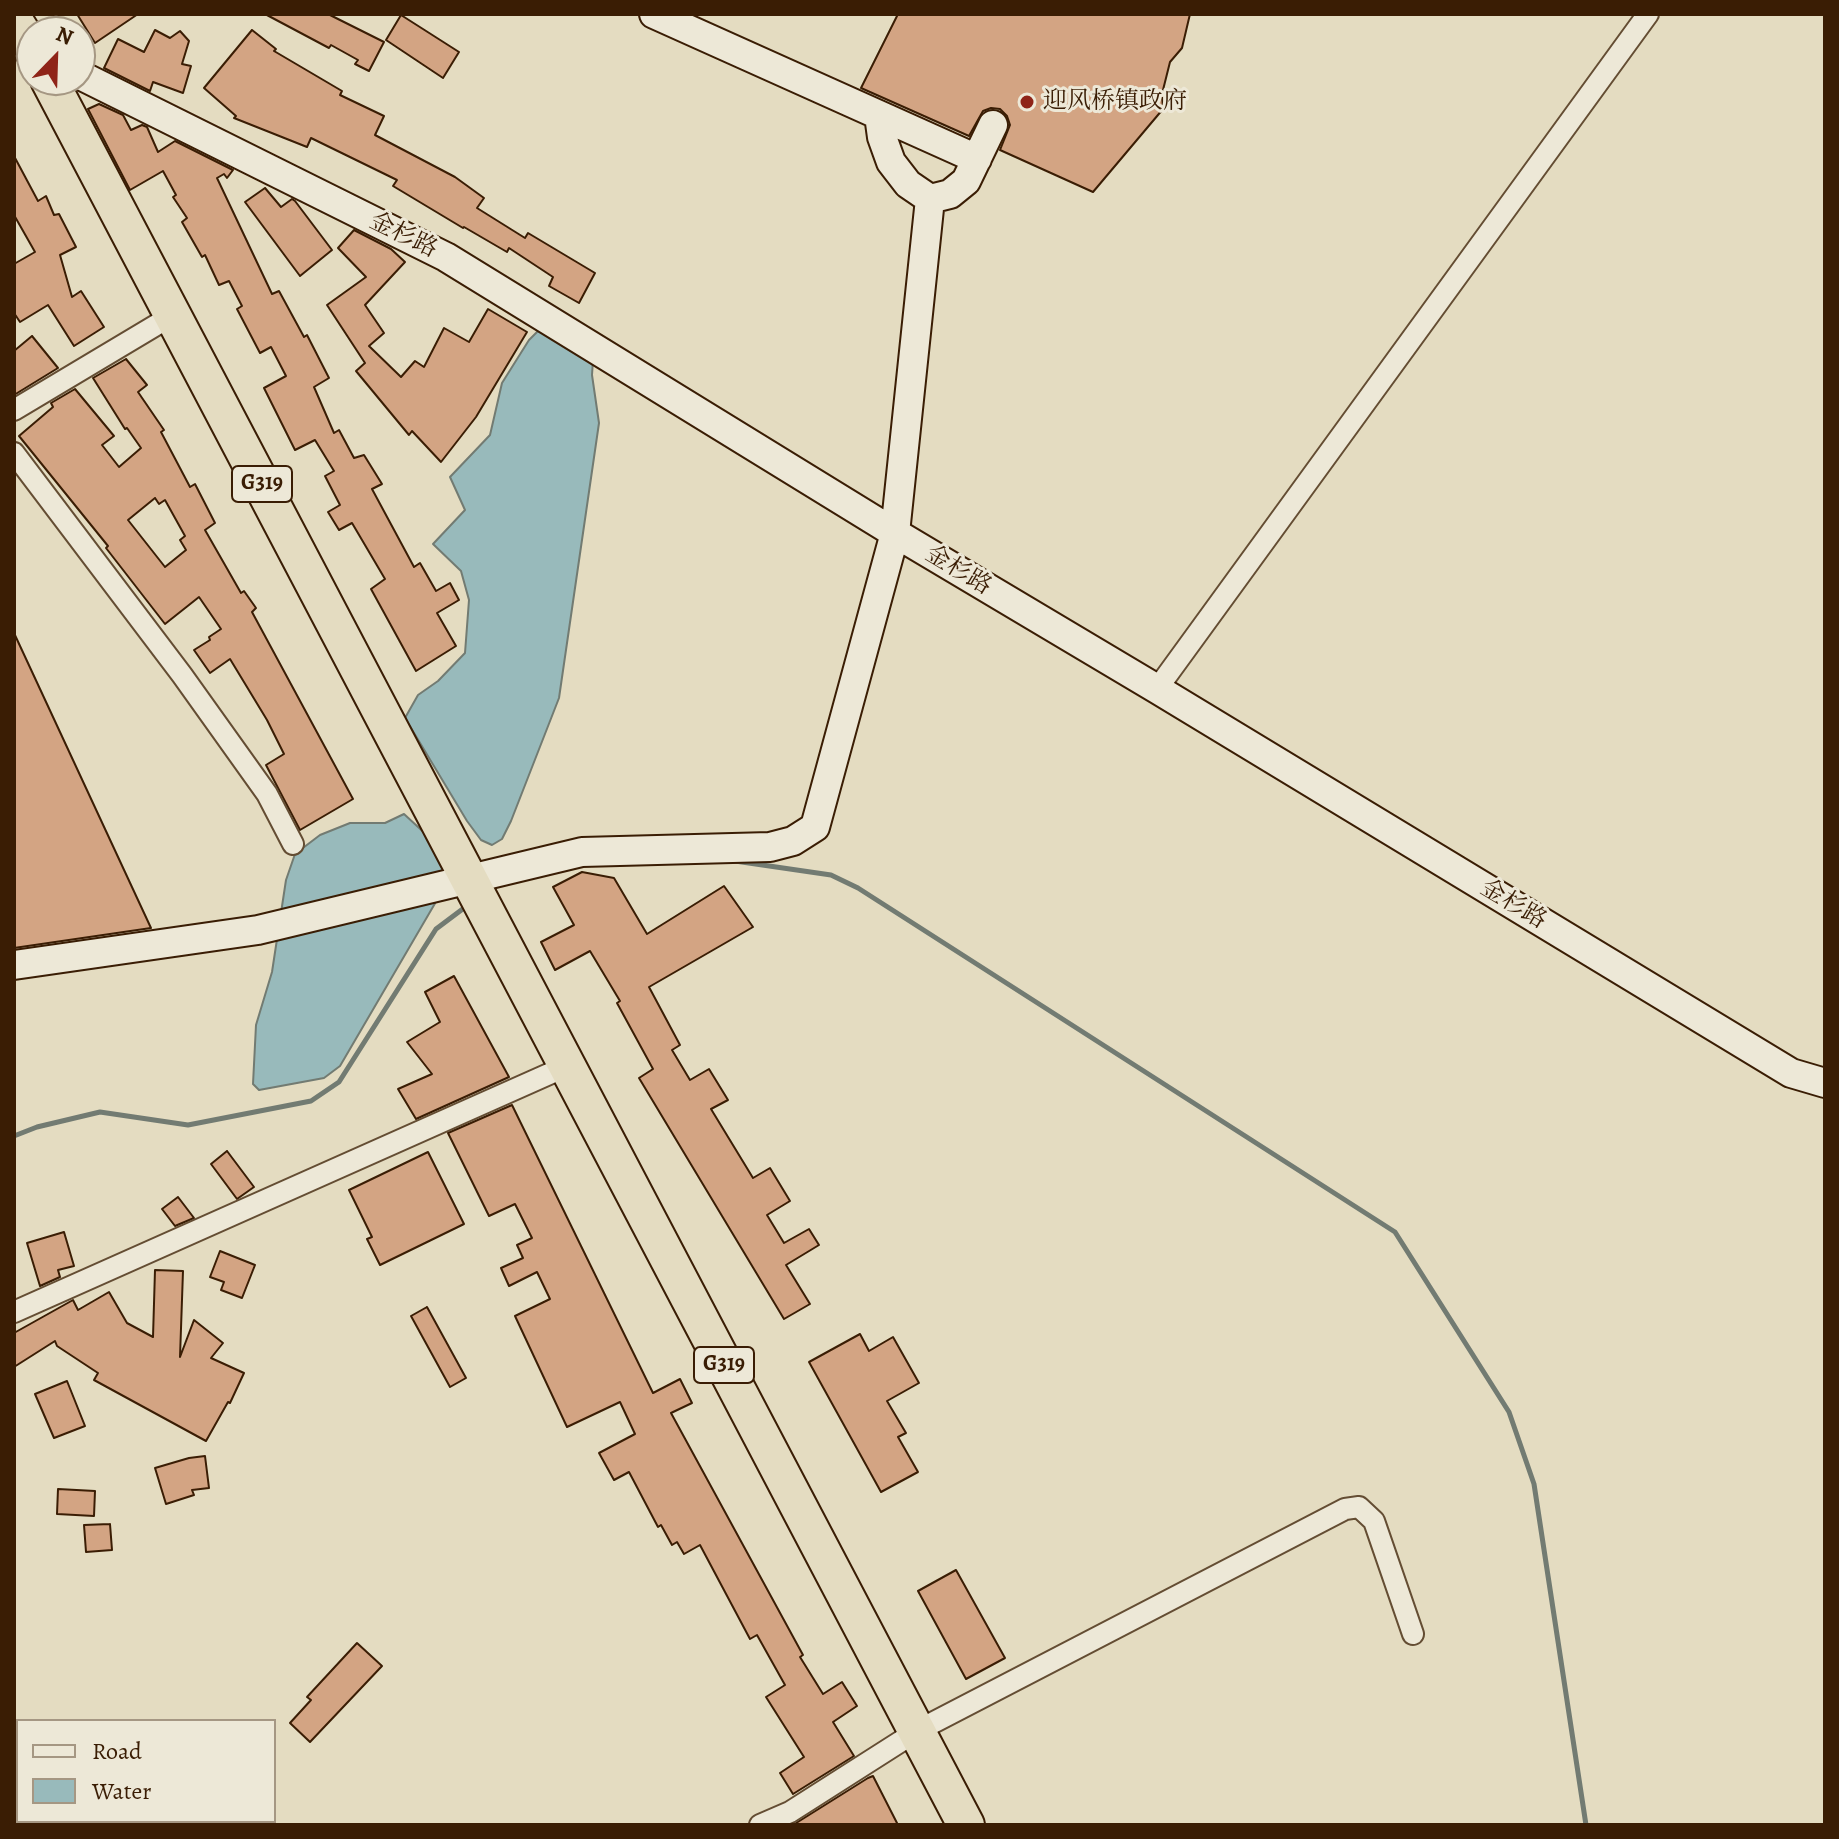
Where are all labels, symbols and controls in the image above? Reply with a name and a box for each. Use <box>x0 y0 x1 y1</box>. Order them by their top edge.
north arrow <box>16 16 96 96</box>
text: N <box>51 19 78 53</box>
place label: 迎风桥镇政府 <box>1043 88 1187 116</box>
marker: 迎风桥镇政府 <box>1018 93 1036 111</box>
street label: 金杉路 <box>364 207 442 265</box>
road number: G319 <box>232 466 292 502</box>
street label: 金杉路 <box>920 540 996 602</box>
street label: 金杉路 <box>1475 874 1551 936</box>
road number: G319 <box>694 1347 754 1383</box>
legend <box>16 1719 276 1823</box>
text: Road <box>92 1735 142 1767</box>
text: Water <box>92 1775 152 1807</box>

